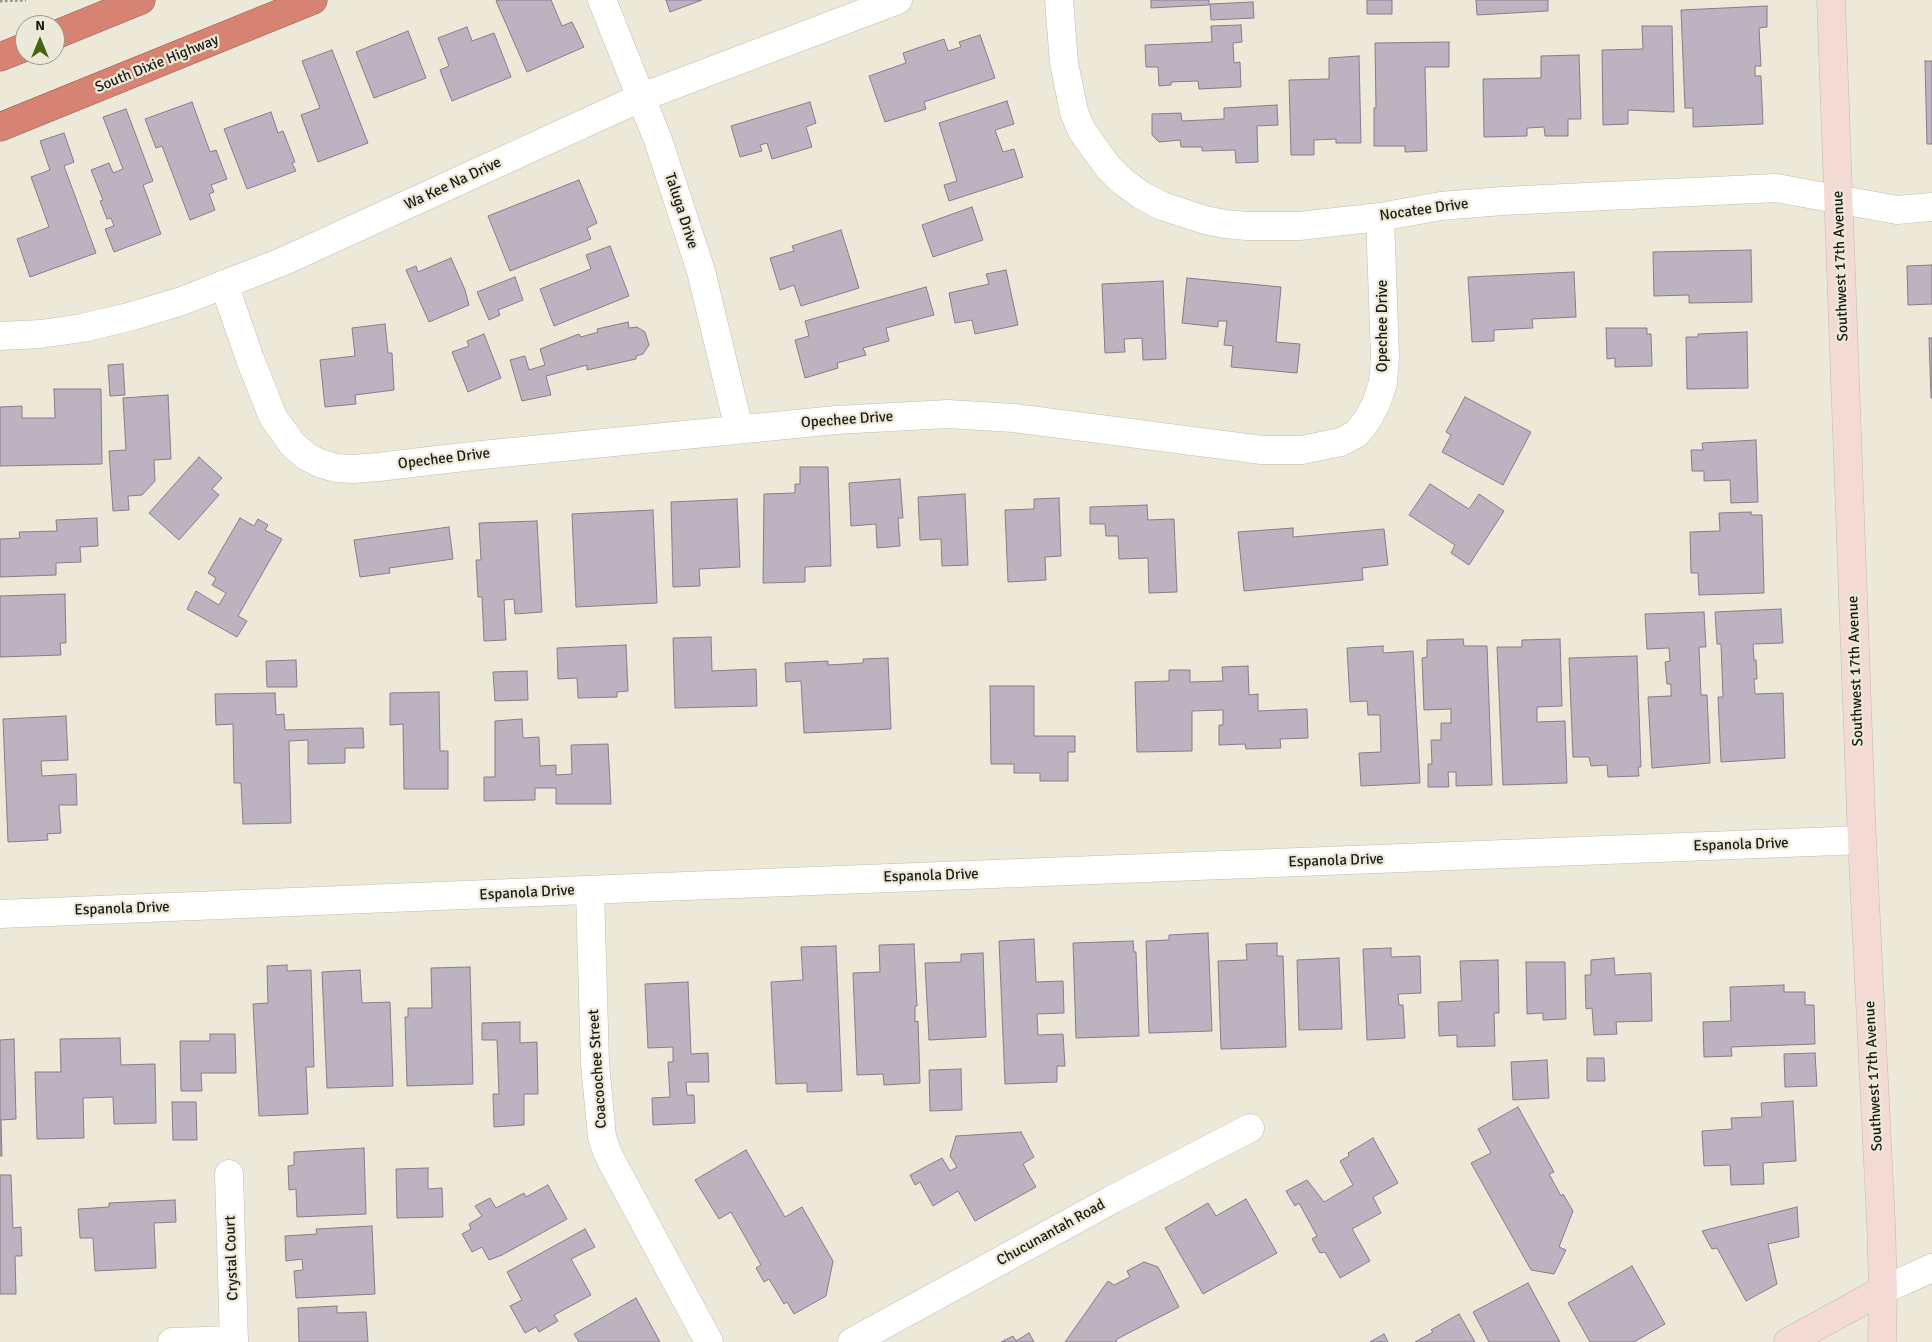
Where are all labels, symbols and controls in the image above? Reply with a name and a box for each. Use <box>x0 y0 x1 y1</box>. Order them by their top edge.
north arrow <box>15 15 65 65</box>
text: N <box>35 17 45 34</box>
street label: South Dixie Highway <box>93 31 221 97</box>
street label: Wa Kee Na Drive <box>402 154 504 214</box>
street label: Taluga Drive <box>660 171 702 251</box>
street label: Southwest 17th Avenue <box>1829 190 1853 342</box>
street label: Nocatee Drive <box>1378 195 1470 225</box>
street label: Opechee Drive <box>1374 280 1392 372</box>
street label: Opechee Drive <box>800 408 894 432</box>
street label: Opechee Drive <box>397 444 491 474</box>
street label: Southwest 17th Avenue <box>1844 595 1868 747</box>
street label: Espanola Drive <box>1693 834 1789 856</box>
street label: Espanola Drive <box>1288 850 1384 872</box>
street label: Espanola Drive <box>883 865 979 887</box>
street label: Espanola Drive <box>479 882 575 904</box>
street label: Espanola Drive <box>74 898 170 920</box>
street label: Southwest 17th Avenue <box>1861 1000 1887 1152</box>
street label: Coacoochee Street <box>585 1009 611 1129</box>
street label: Chucunantah Road <box>994 1196 1108 1270</box>
street label: Crystal Court <box>222 1215 242 1301</box>

